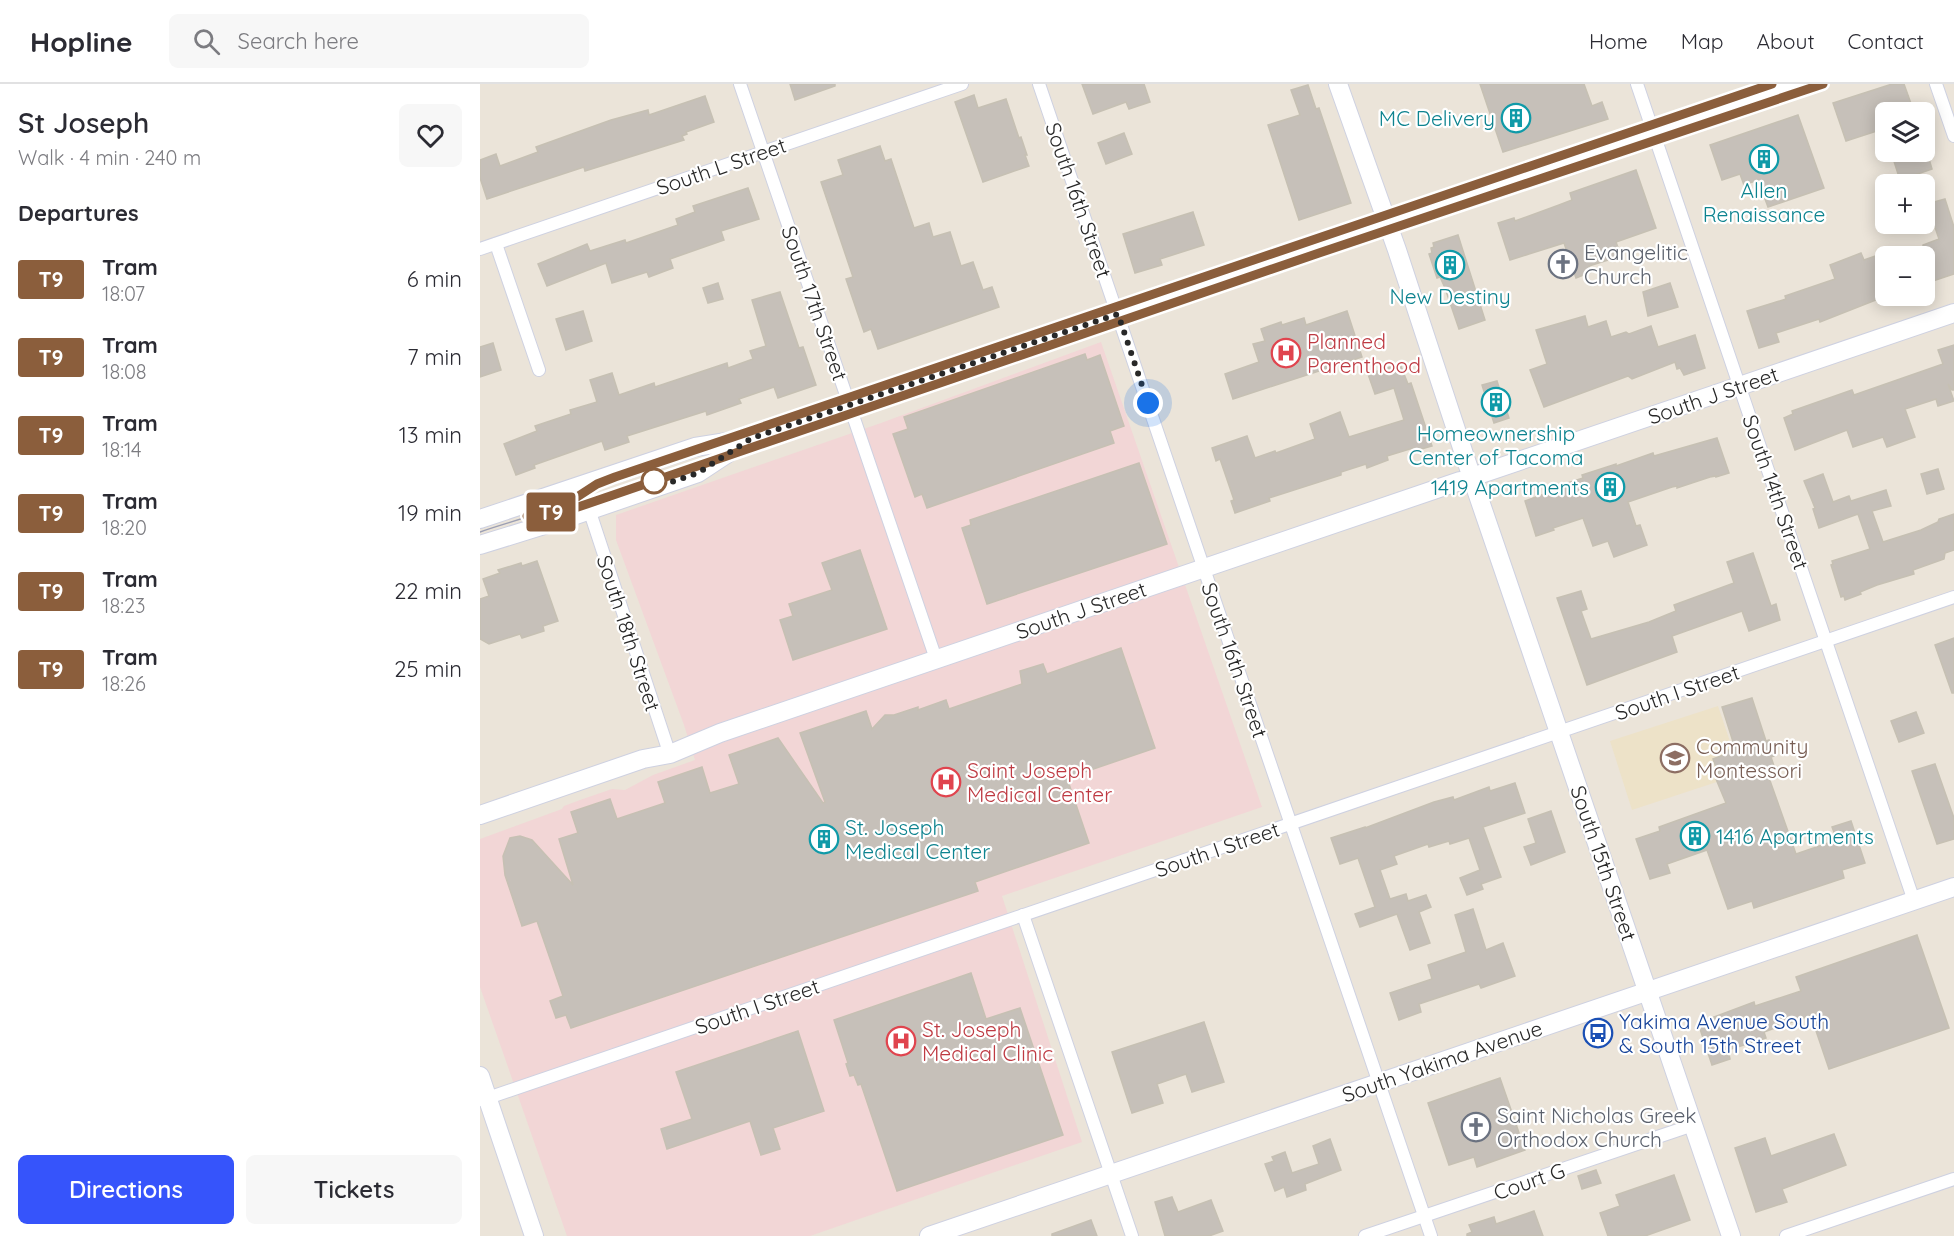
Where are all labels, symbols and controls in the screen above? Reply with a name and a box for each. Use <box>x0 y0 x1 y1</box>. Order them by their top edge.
search box <box>169 14 589 68</box>
text: Hopline <box>30 24 133 59</box>
icon: search <box>190 25 223 58</box>
text: Search here <box>238 27 359 55</box>
text: Home <box>1589 28 1648 54</box>
text: Map <box>1681 28 1724 54</box>
text: About <box>1757 28 1815 54</box>
text: Contact <box>1848 28 1924 54</box>
building icon: MC Delivery <box>1500 102 1532 134</box>
map controls <box>1875 102 1935 306</box>
button: layers <box>1875 102 1935 162</box>
button: heart <box>399 104 462 167</box>
text: St Joseph <box>18 105 149 140</box>
place label: MC Delivery <box>1379 105 1495 131</box>
street label: South 16th Street <box>1040 119 1118 281</box>
street label: South L Street <box>653 132 789 200</box>
building icon: Allen Renaissance <box>1748 143 1780 175</box>
text: Walk · 4 min · 240 m <box>18 145 201 170</box>
button: + <box>1875 174 1935 234</box>
place label: Allen Renaissance <box>1703 177 1825 227</box>
text: Departures <box>18 199 139 227</box>
street label: South 17th Street <box>776 222 854 384</box>
place label: Evangelitic Church <box>1584 239 1688 289</box>
button: − <box>1875 246 1935 306</box>
church icon: Evangelitic Church <box>1547 248 1579 280</box>
building icon: New Destiny <box>1434 249 1466 281</box>
text: Tram <box>102 253 158 281</box>
text: 6 min <box>407 265 462 293</box>
text: T9 <box>38 266 64 292</box>
text: 18:07 <box>102 281 145 306</box>
place label: New Destiny <box>1389 283 1511 309</box>
place label: Planned Parenthood <box>1307 328 1421 378</box>
text: Tram <box>102 331 158 359</box>
hospital icon: Planned Parenthood <box>1270 337 1302 369</box>
text: 7 min <box>407 343 462 371</box>
text: T9 <box>38 344 64 370</box>
text: 18:08 <box>102 359 147 384</box>
street label: South J Street <box>1644 361 1782 429</box>
building icon: Homeownership Center of Tacoma <box>1480 386 1512 418</box>
your location <box>1133 388 1163 418</box>
text: Tram <box>102 409 158 437</box>
street label: South 14th Street <box>1737 411 1815 573</box>
place label: Homeownership Center of Tacoma <box>1408 420 1584 470</box>
text: 13 min <box>399 421 462 449</box>
text: T9 <box>38 422 64 448</box>
text: 18:14 <box>102 437 142 462</box>
unlabelled marker <box>641 468 667 494</box>
building icon: 1419 Apartments <box>1594 471 1626 503</box>
place label: 1419 Apartments <box>1431 474 1589 500</box>
text: Tram <box>102 487 158 515</box>
line badge: T9 <box>524 492 578 532</box>
text: 19 min <box>398 499 462 527</box>
text: T9 <box>538 499 564 525</box>
text: T9 <box>38 500 64 526</box>
text: 18:20 <box>102 515 147 540</box>
street label: South 18th Street <box>592 552 666 714</box>
text: Tram <box>102 565 158 593</box>
street label: South J Street <box>1012 576 1150 644</box>
text: 22 min <box>394 577 462 605</box>
text: T9 <box>38 578 64 604</box>
street label: South 16th Street <box>1196 579 1274 741</box>
text: 18:23 <box>102 593 146 618</box>
text: Tram <box>102 643 158 671</box>
text: 25 min <box>394 655 462 683</box>
text: T9 <box>38 656 64 682</box>
street label: South I Street <box>1612 659 1742 725</box>
text: 18:26 <box>102 671 146 696</box>
place label: Community Montessori <box>1696 733 1808 783</box>
school or university icon: Community Montessori <box>1659 742 1691 774</box>
place label: Saint Joseph Medical Center <box>967 757 1112 807</box>
hospital icon: Saint Joseph Medical Center <box>930 766 962 798</box>
street label: South 15th Street <box>1565 782 1643 944</box>
place label: St. Joseph Medical Center <box>845 814 990 864</box>
street label: South I Street <box>1152 816 1282 882</box>
building icon: 1416 Apartments <box>1679 820 1711 852</box>
building icon: St. Joseph Medical Center <box>808 823 840 855</box>
place label: 1416 Apartments <box>1716 823 1874 849</box>
street label: South I Street <box>692 973 822 1039</box>
place label: Yakima Avenue South & South 15th Street <box>1619 1008 1829 1058</box>
street label: South Yakima Avenue <box>1338 1014 1546 1108</box>
place label: St. Joseph Medical Clinic <box>922 1016 1053 1066</box>
bus stop icon: Yakima Avenue South & South 15th Street <box>1582 1017 1614 1049</box>
hospital icon: St. Joseph Medical Clinic <box>885 1025 917 1057</box>
place label: Saint Nicholas Greek Orthodox Church <box>1497 1102 1697 1152</box>
church icon: Saint Nicholas Greek Orthodox Church <box>1460 1111 1492 1143</box>
button: Directions <box>18 1155 234 1224</box>
button: Tickets <box>246 1155 462 1224</box>
street label: Court G <box>1490 1157 1568 1205</box>

